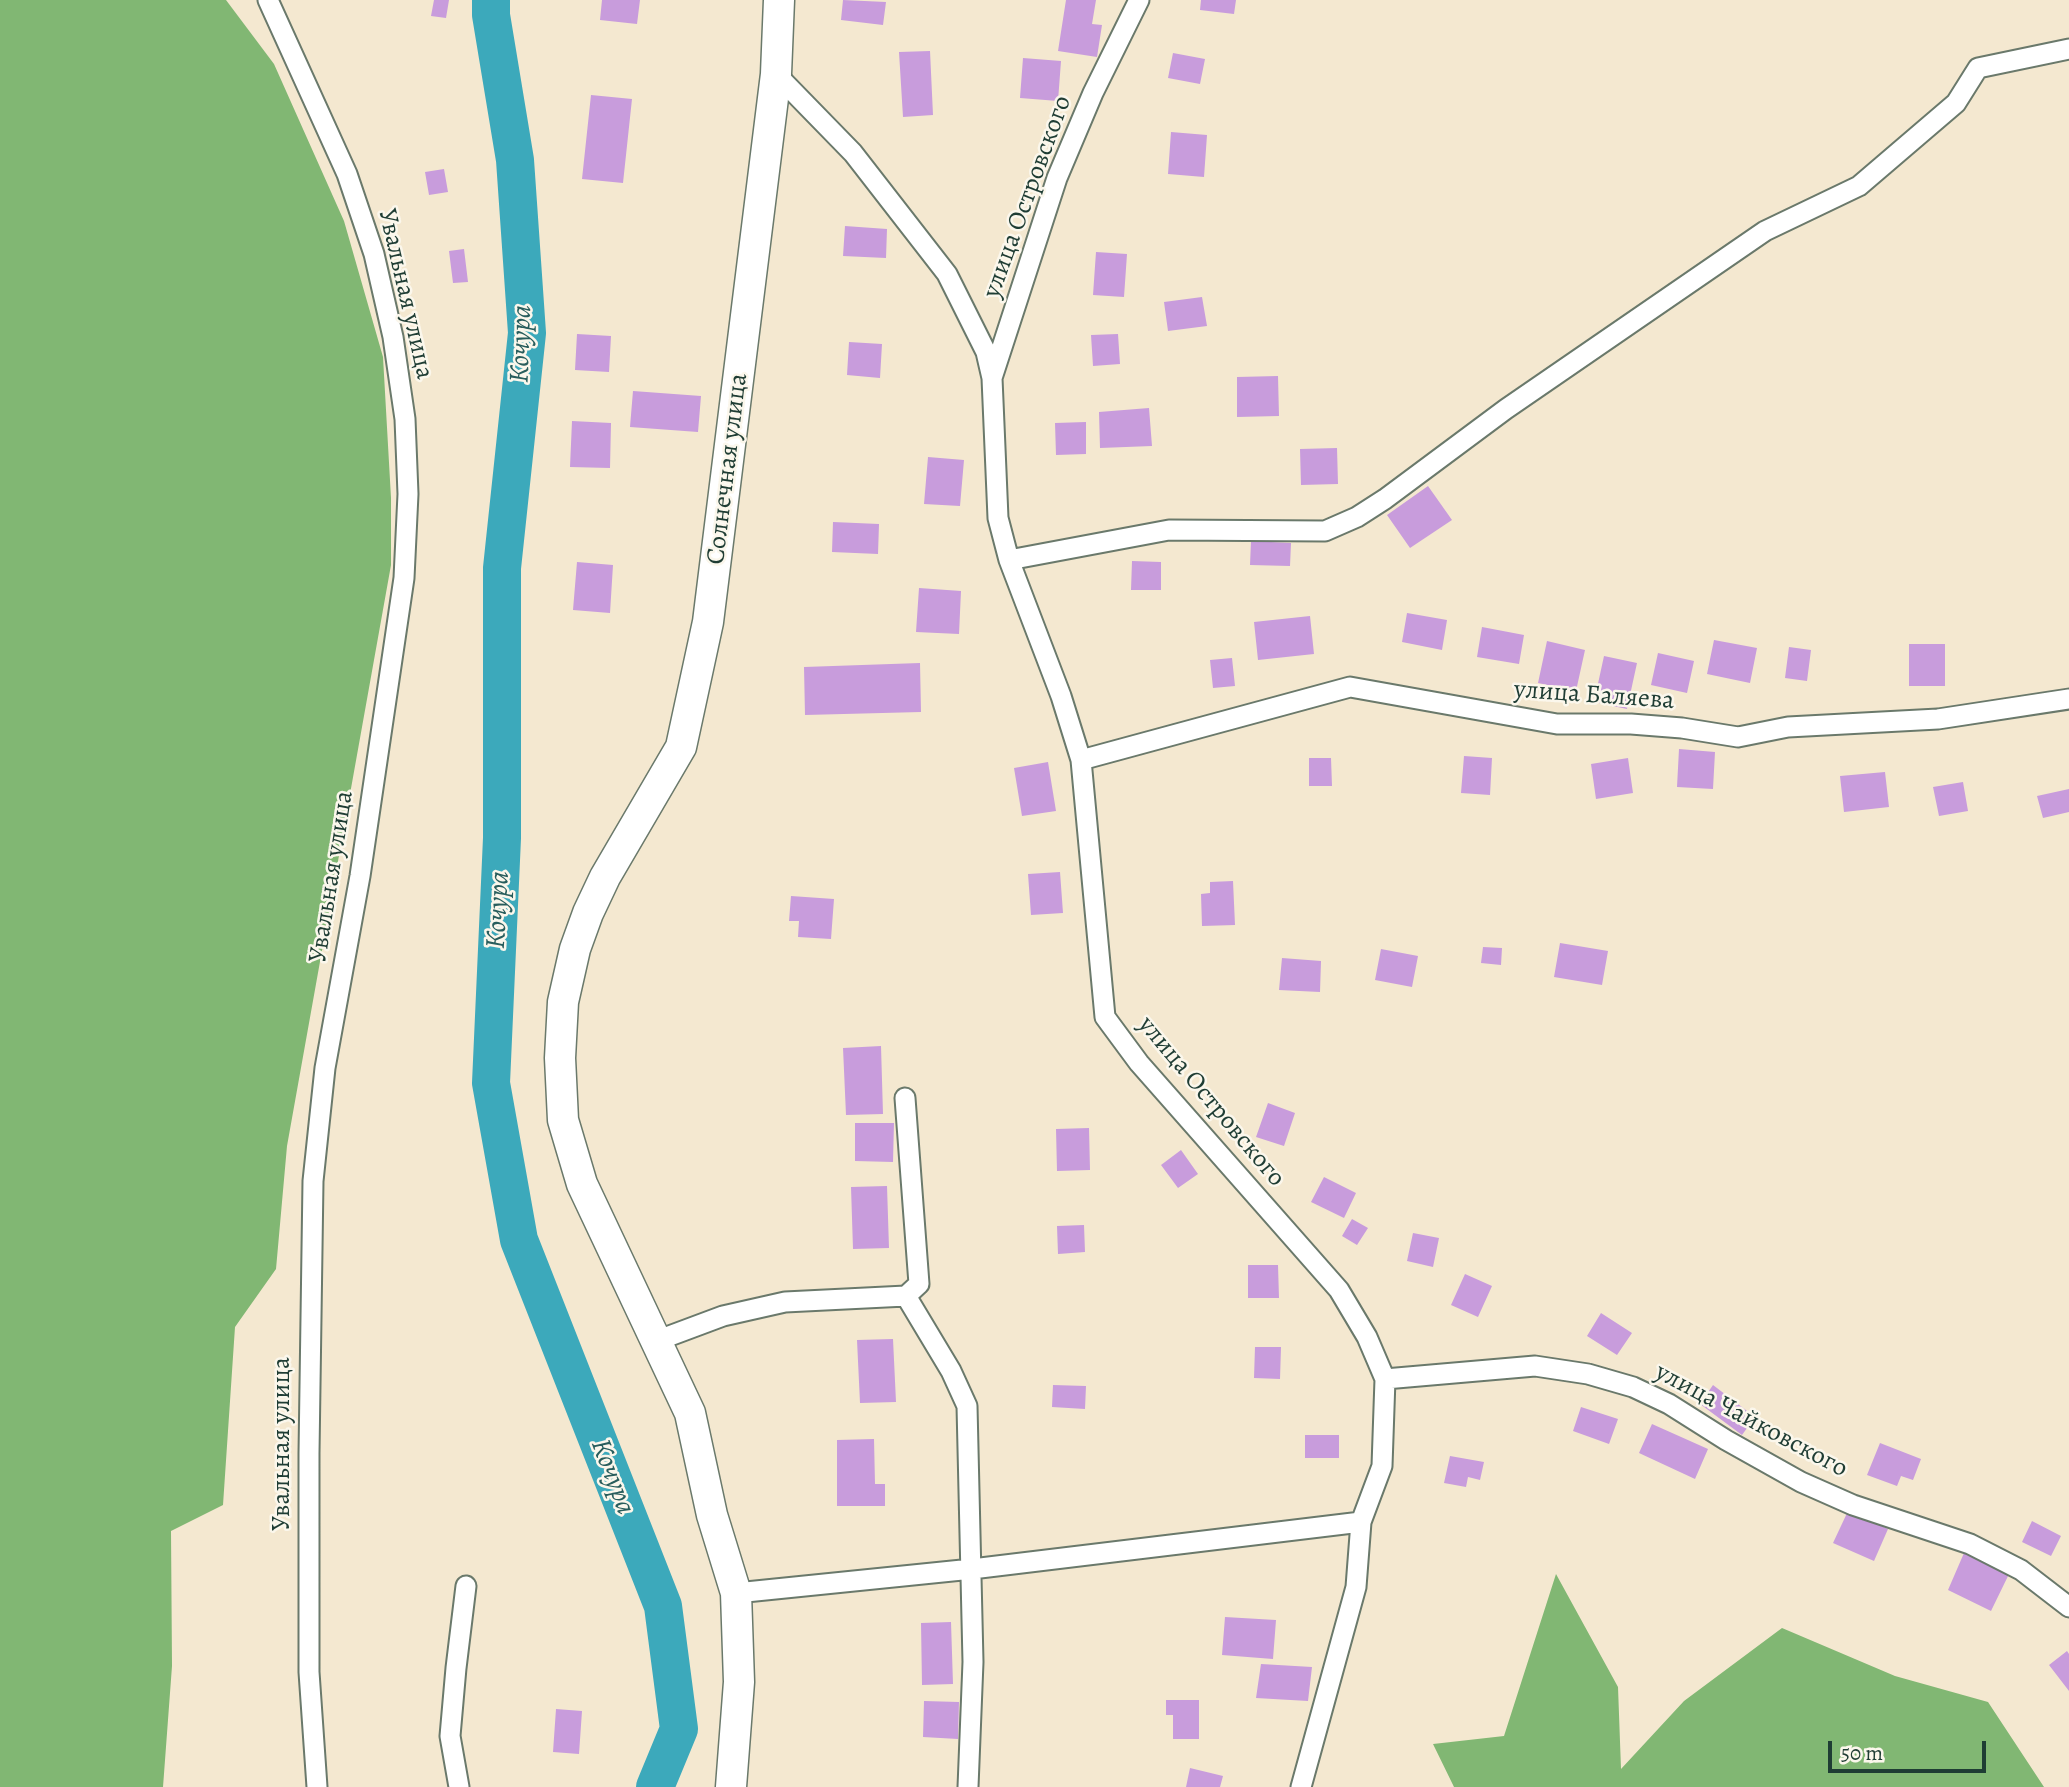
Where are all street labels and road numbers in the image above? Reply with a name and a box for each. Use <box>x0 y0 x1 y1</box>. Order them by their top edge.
street label: улица Островского <box>977 92 1079 302</box>
street label: Увальная улица <box>370 206 440 382</box>
street label: Солнечная улица <box>701 372 755 566</box>
street label: улица Баляева <box>1513 675 1675 717</box>
street label: Увальная улица <box>303 789 361 965</box>
street label: улица Островского <box>1131 1010 1291 1194</box>
street label: Увальная улица <box>267 1357 299 1531</box>
street label: улица Чайковского <box>1649 1357 1853 1485</box>

